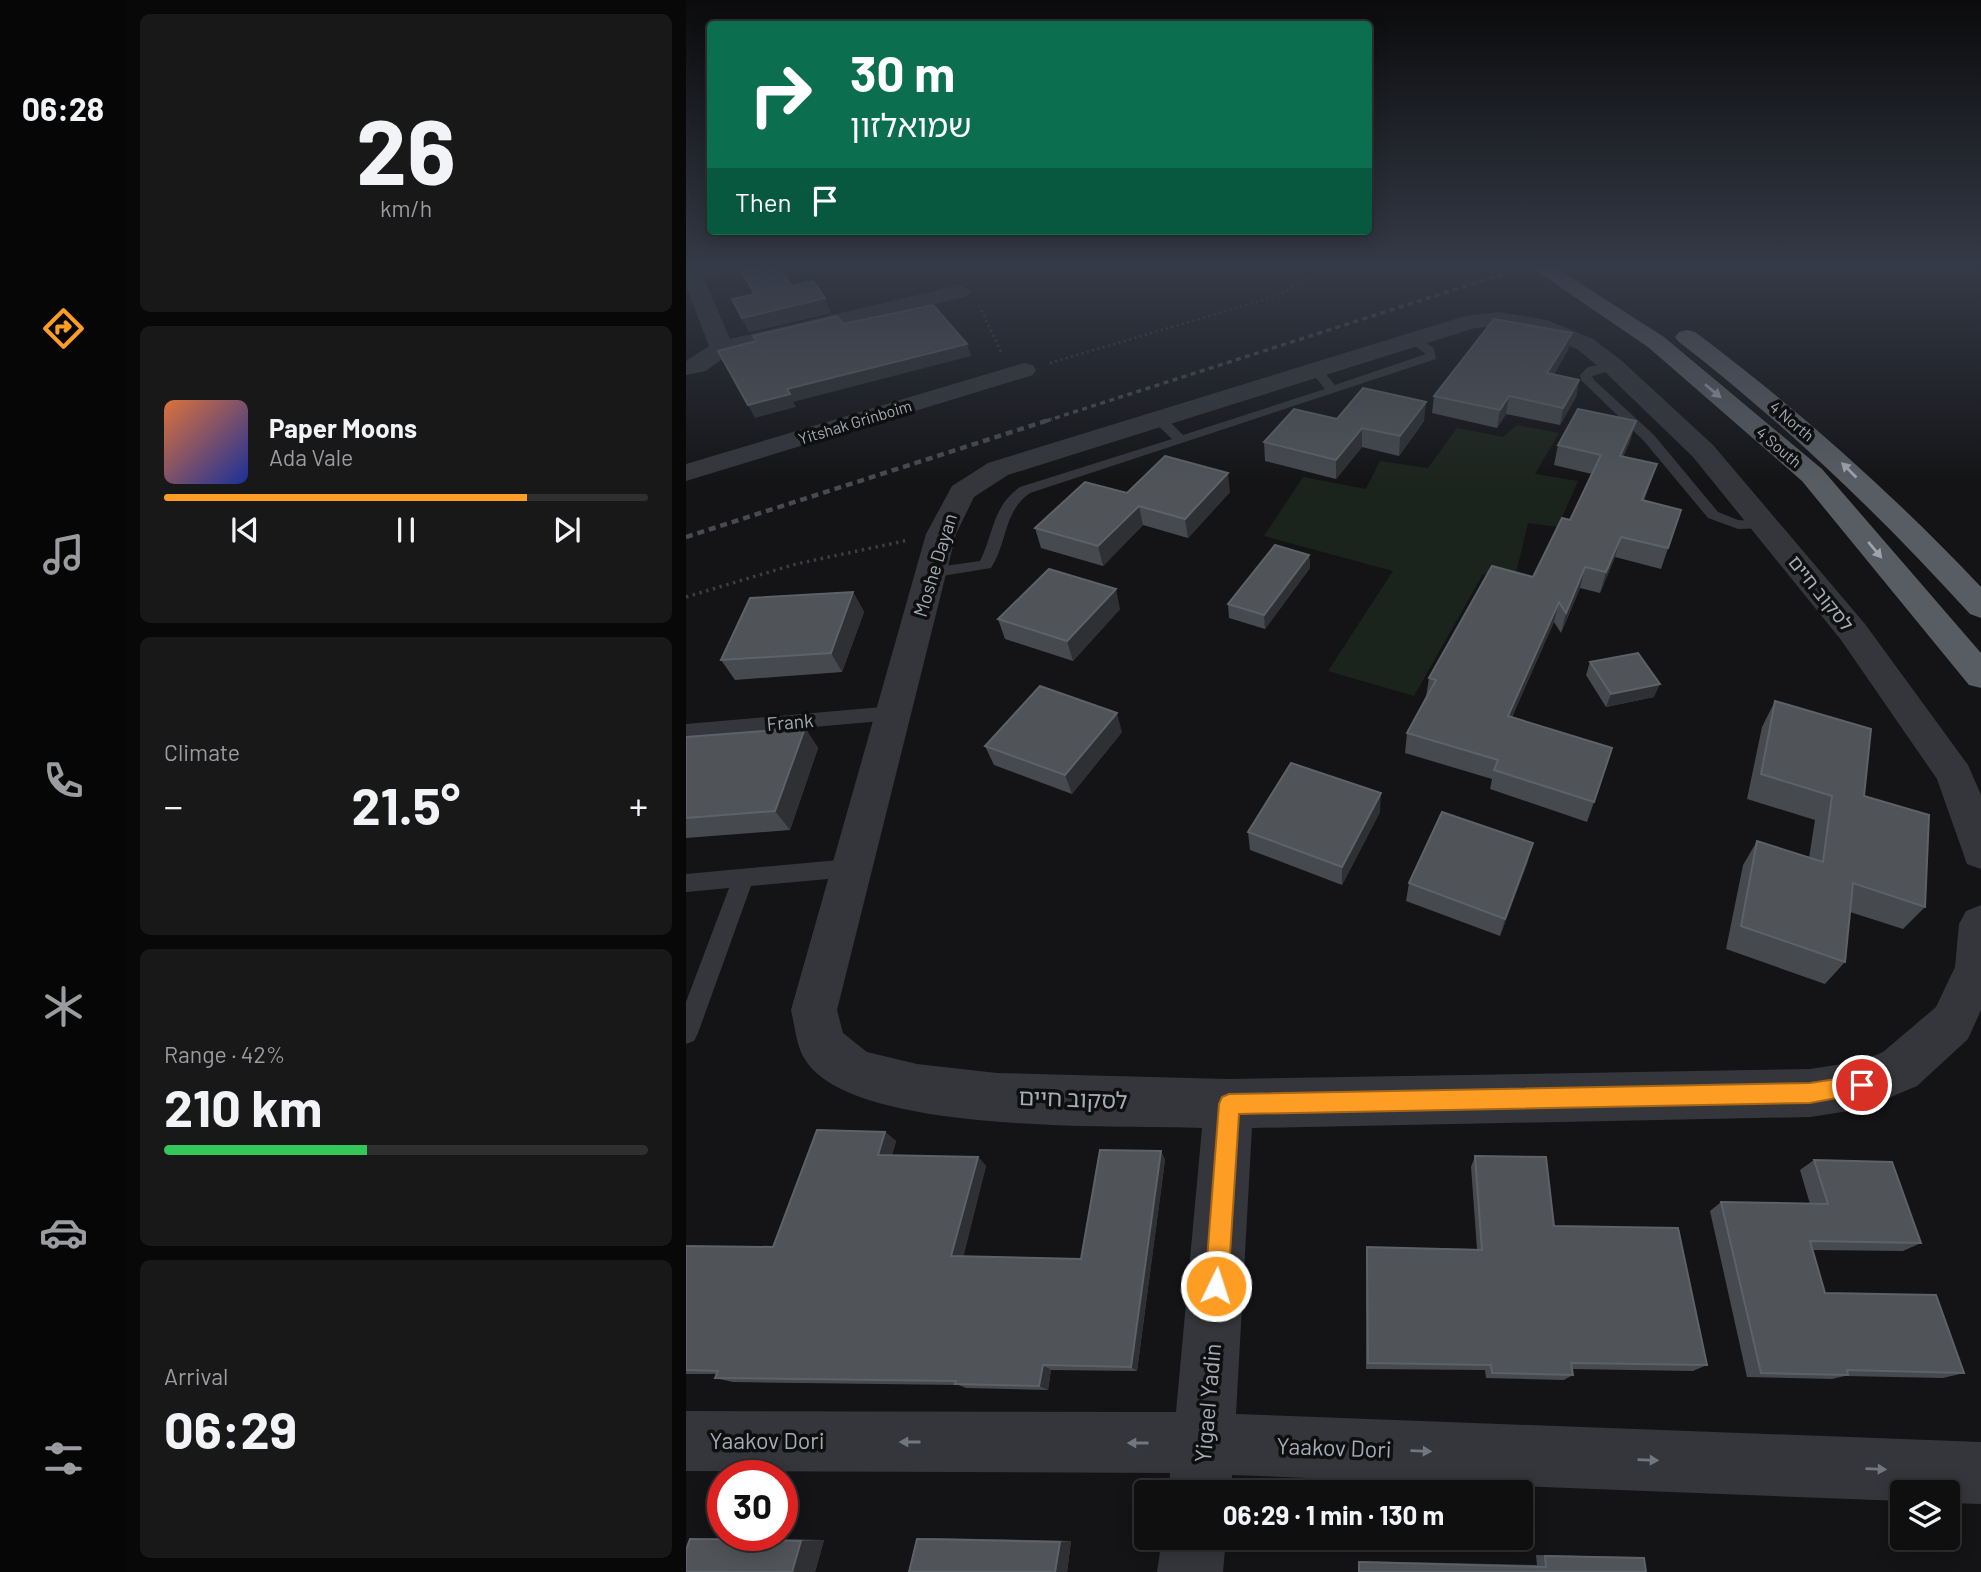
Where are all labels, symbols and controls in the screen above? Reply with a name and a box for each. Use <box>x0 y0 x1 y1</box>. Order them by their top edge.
text: 30 m <box>850 43 955 102</box>
icon: right <box>735 49 826 140</box>
text: 06:28 <box>22 89 104 127</box>
text: 26 <box>356 94 456 203</box>
text: שמואלזון <box>850 105 972 143</box>
icon: arrive <box>806 182 844 220</box>
text: Then <box>735 186 792 217</box>
text: km/h <box>380 194 432 222</box>
icon: directions <box>39 304 88 353</box>
one-way arrow <box>1704 383 1722 399</box>
street label: Yitshak Grinboim <box>796 395 914 448</box>
street label: 4 North <box>1766 397 1818 445</box>
text: Paper Moons <box>269 412 417 443</box>
street label: 4 South <box>1753 422 1806 471</box>
text: Ada Vale <box>269 443 353 471</box>
one-way arrow <box>1841 462 1858 478</box>
street label: Moshe Dayan <box>908 510 961 619</box>
icon: previous <box>226 511 264 549</box>
icon: pause <box>387 511 425 549</box>
icon: next <box>548 511 586 549</box>
icon: music <box>39 530 88 579</box>
one-way arrow <box>1867 541 1882 558</box>
street label: לסקוב חיים <box>1784 550 1859 635</box>
street label: Frank <box>766 708 814 735</box>
text: Climate <box>164 738 240 766</box>
icon: phone <box>39 756 88 805</box>
text: 21.5° <box>352 773 460 835</box>
text: − <box>164 782 183 828</box>
text: + <box>629 782 648 828</box>
icon: climate <box>39 982 88 1031</box>
text: Range · 42% <box>164 1040 285 1068</box>
pin <box>1832 1055 1892 1115</box>
icon: arrive <box>1843 1066 1881 1104</box>
text: 210 km <box>164 1075 322 1137</box>
street label: לסקוב חיים <box>1018 1082 1128 1114</box>
icon: car <box>39 1208 88 1257</box>
position arrow <box>1179 1249 1253 1323</box>
street label: Yigael Yadin <box>1188 1342 1226 1464</box>
text: Arrival <box>164 1362 228 1390</box>
text: 06:29 <box>164 1397 297 1459</box>
street label: Yaakov Dori <box>709 1426 825 1454</box>
street label: Yaakov Dori <box>1276 1431 1392 1463</box>
icon: filters <box>39 1434 88 1483</box>
one-way arrow <box>899 1436 921 1448</box>
one-way arrow <box>1126 1437 1148 1449</box>
one-way arrow <box>1410 1446 1432 1457</box>
one-way arrow <box>1637 1454 1659 1465</box>
speed limit sign: 30 <box>707 1460 798 1551</box>
one-way arrow <box>1865 1463 1887 1474</box>
map controls <box>1890 1480 1960 1550</box>
button: layers <box>1890 1480 1960 1550</box>
text: 06:29 · 1 min · 130 m <box>1223 1499 1444 1530</box>

